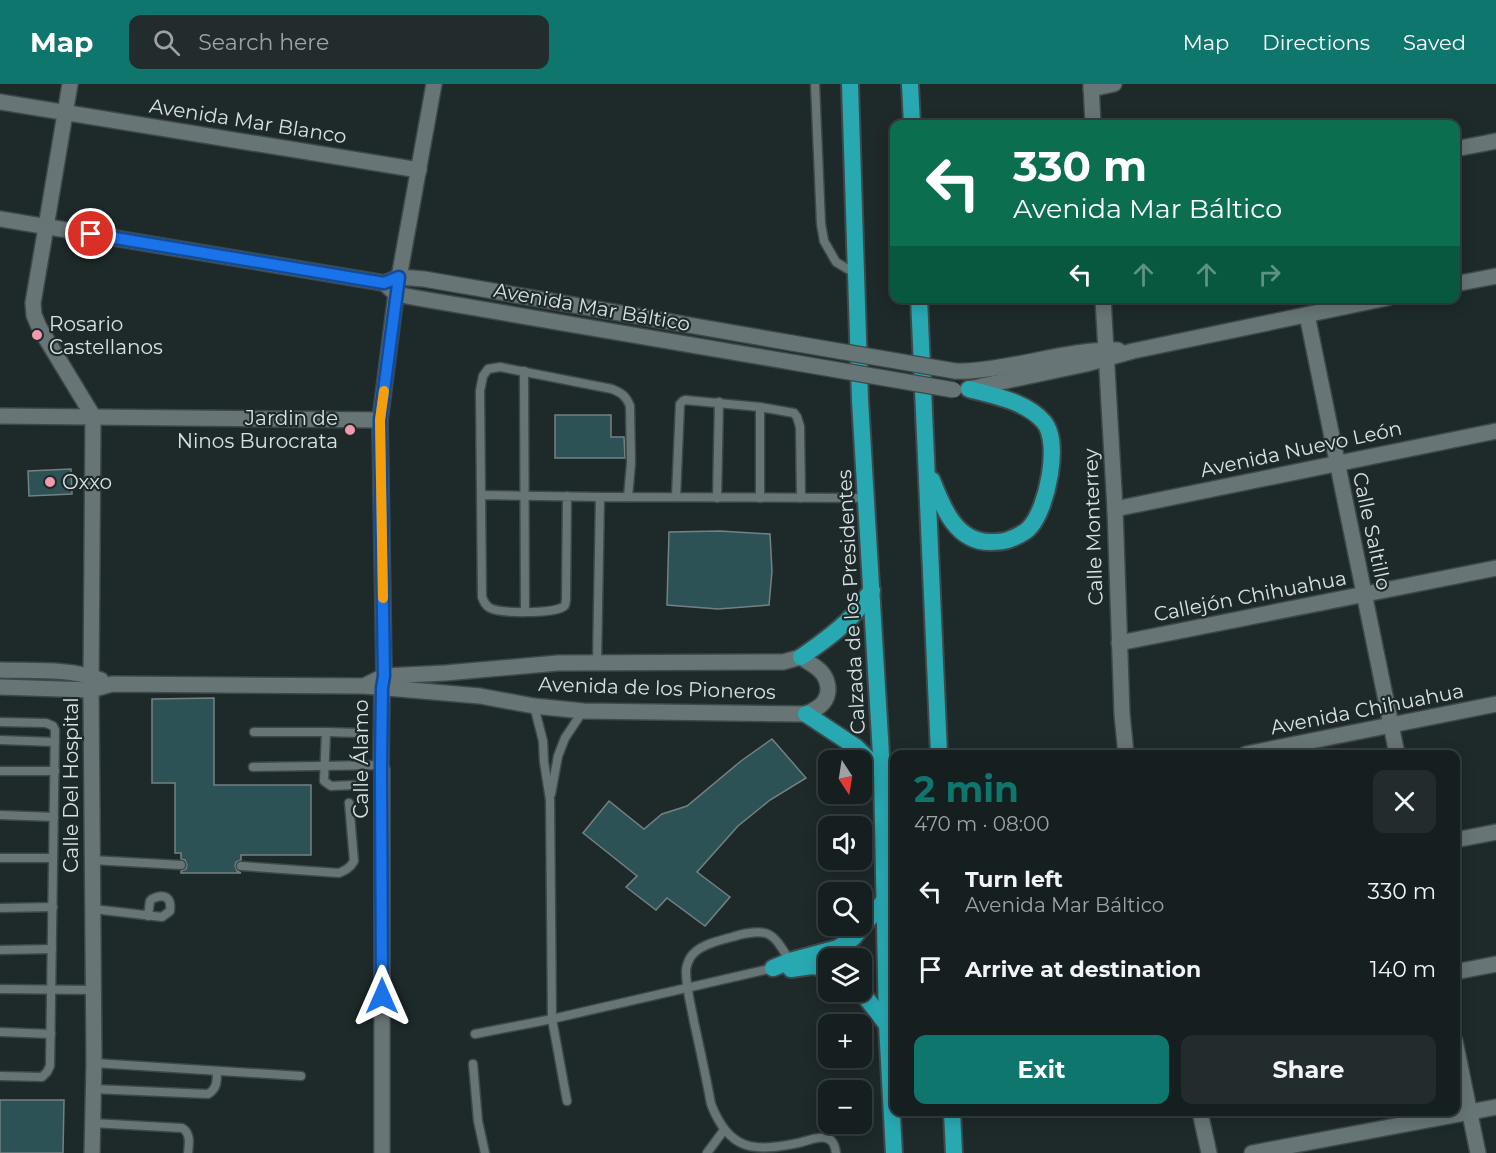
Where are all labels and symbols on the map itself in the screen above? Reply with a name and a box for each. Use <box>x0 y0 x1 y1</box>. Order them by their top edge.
street label: Avenida Mar Blanco <box>148 94 348 148</box>
pin <box>65 208 116 259</box>
street label: Avenida Mar Báltico <box>492 278 692 336</box>
place label: Rosario Castellanos <box>49 312 163 359</box>
marker: Rosario Castellanos <box>30 328 44 342</box>
place label: Jardin de Ninos Burocrata <box>177 406 338 453</box>
street label: Avenida Nuevo León <box>1198 416 1404 482</box>
marker: Jardin de Ninos Burocrata <box>343 423 357 437</box>
street label: Calle Monterrey <box>1078 448 1108 606</box>
street label: Calzada de los Presidentes <box>832 469 870 735</box>
place label: Oxxo <box>62 470 112 494</box>
street label: Calle Saltillo <box>1348 470 1396 592</box>
marker: Oxxo <box>43 475 57 489</box>
street label: Callejón Chihuahua <box>1152 566 1348 626</box>
street label: Avenida de los Pioneros <box>538 672 776 704</box>
street label: Avenida Chihuahua <box>1268 678 1466 740</box>
street label: Calle Del Hospital <box>59 697 83 873</box>
street label: Calle Álamo <box>349 699 373 819</box>
north arrow <box>818 750 872 804</box>
position arrow <box>350 964 414 1028</box>

